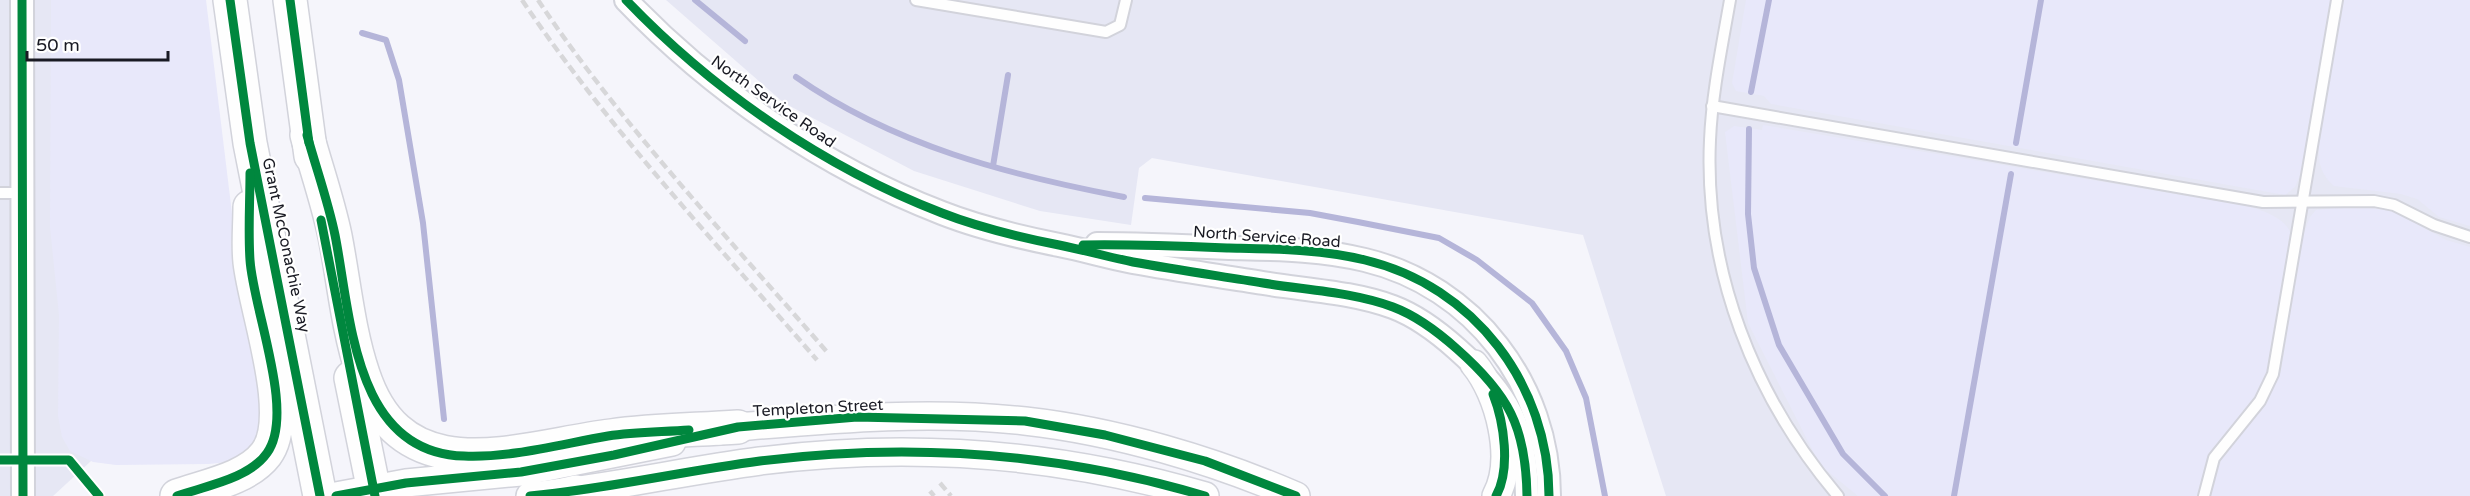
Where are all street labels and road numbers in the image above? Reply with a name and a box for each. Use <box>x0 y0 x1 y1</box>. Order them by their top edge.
street label: North Service Road <box>707 51 840 152</box>
street label: Grant McConachie Way <box>258 156 314 335</box>
street label: North Service Road <box>1192 222 1341 252</box>
street label: Templeton Street <box>752 395 884 421</box>

